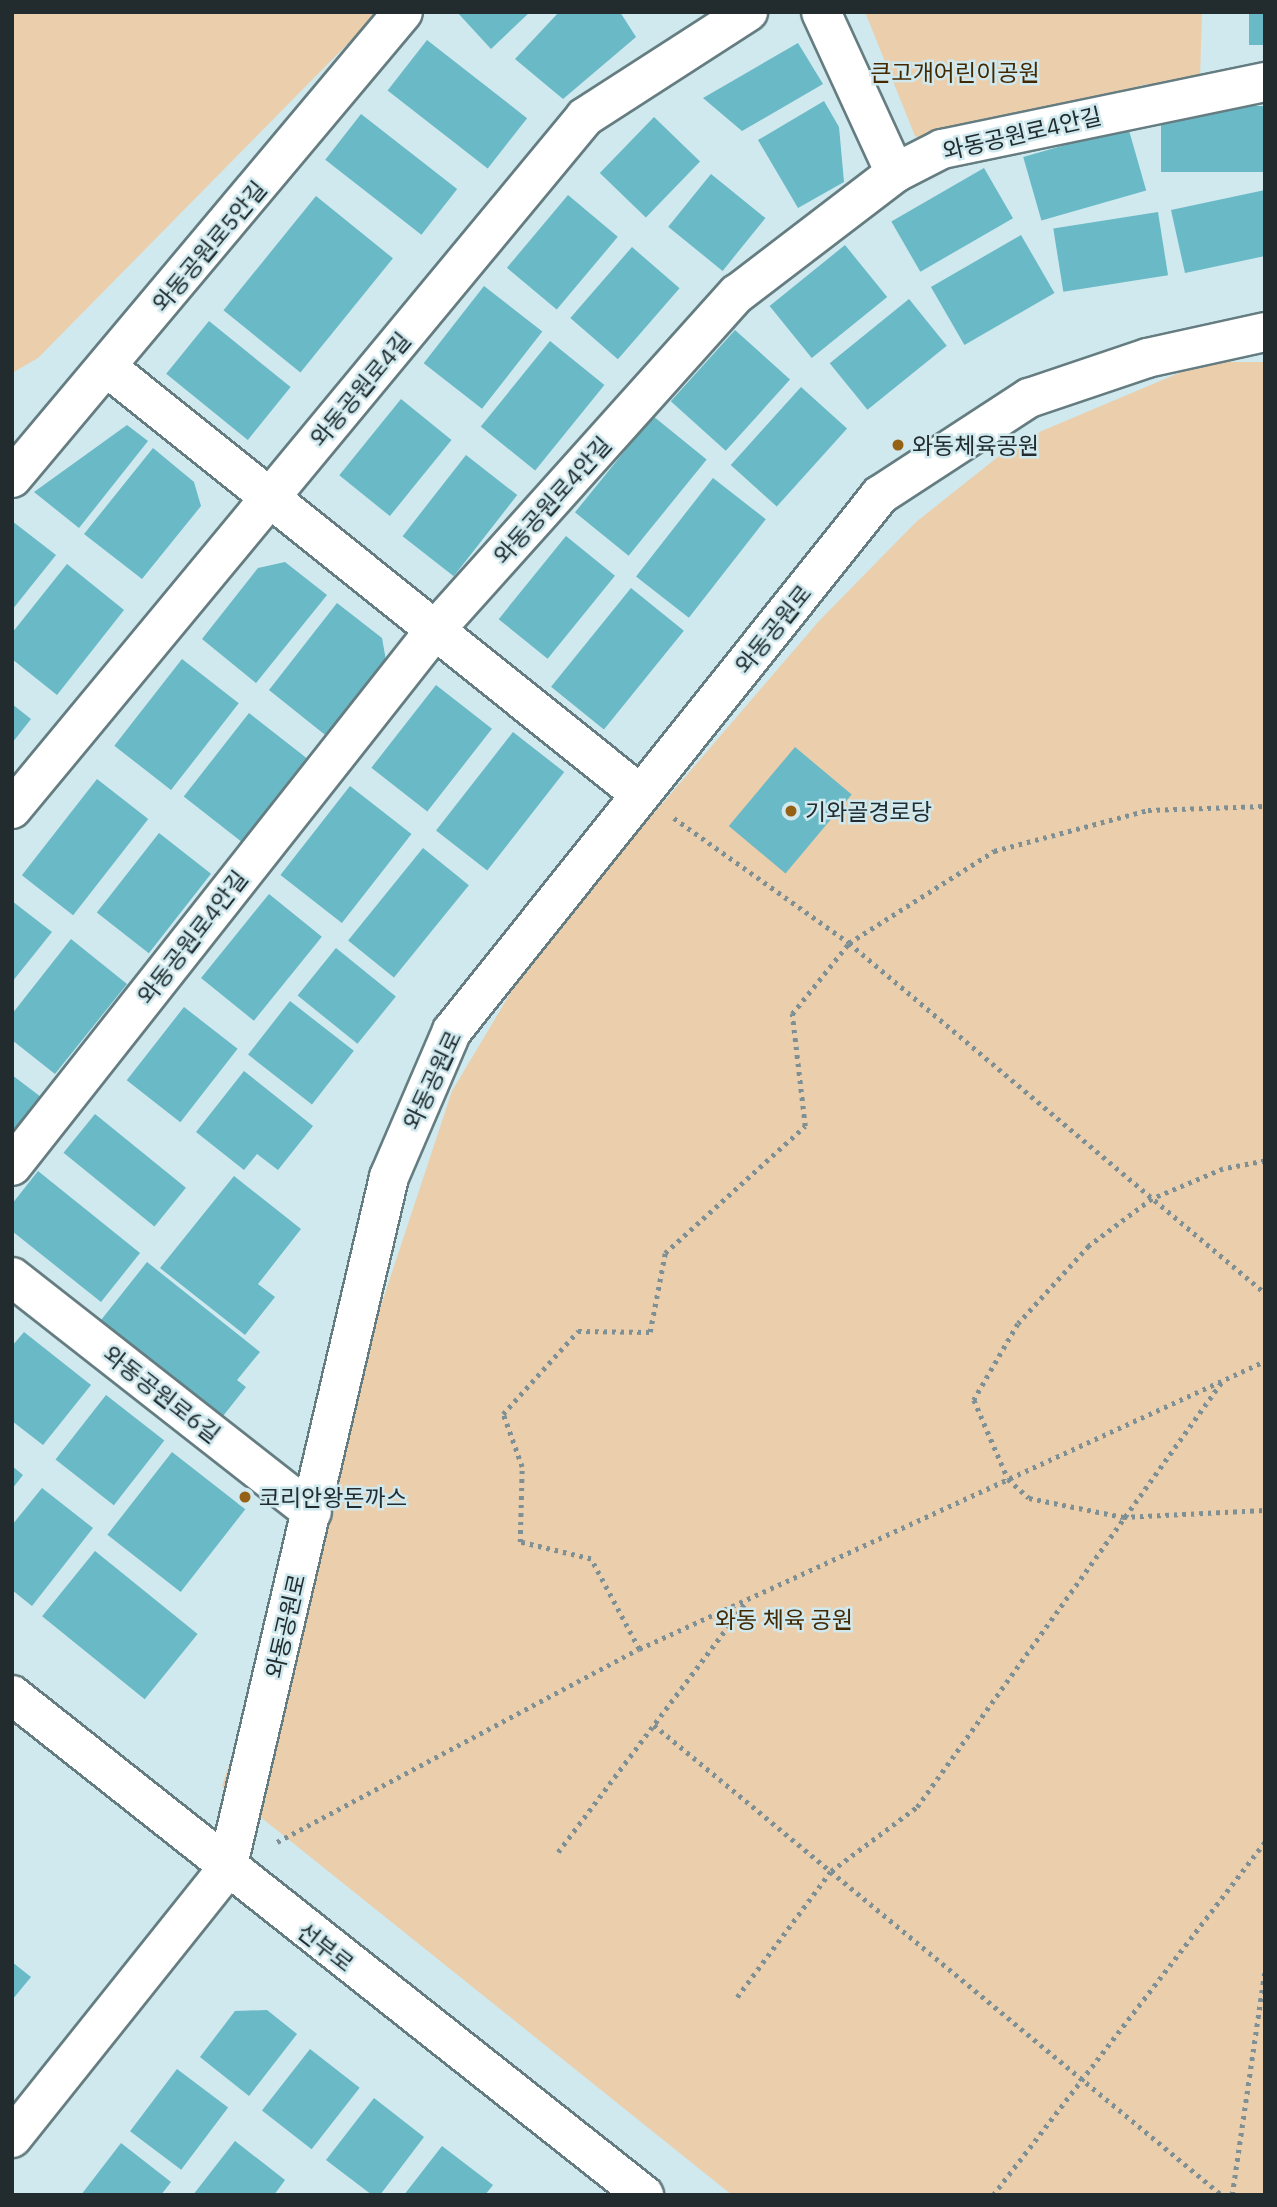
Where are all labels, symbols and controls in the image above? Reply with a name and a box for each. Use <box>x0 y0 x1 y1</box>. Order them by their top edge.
park label: 큰고개어린이공원 <box>870 58 1040 86</box>
street label: 와동공원로4안길 <box>940 101 1104 165</box>
street label: 와동공원로5안길 <box>146 175 272 317</box>
street label: 와동공원로4길 <box>304 326 416 452</box>
street label: 와동공원로4안길 <box>488 431 616 569</box>
place label: 와동체육공원 <box>912 431 1039 459</box>
marker: 와동체육공원 <box>890 437 906 453</box>
street label: 와동공원로 <box>729 579 817 679</box>
place label: 기와골경로당 <box>805 797 932 825</box>
marker: 기와골경로당 <box>783 803 799 819</box>
street label: 와동공원로4안길 <box>131 865 253 1009</box>
street label: 와동공원로 <box>397 1026 467 1134</box>
street label: 와동공원로6길 <box>98 1340 226 1448</box>
place label: 코리안왕돈까스 <box>259 1483 407 1511</box>
marker: 코리안왕돈까스 <box>237 1489 253 1505</box>
street label: 와동공원로 <box>260 1571 310 1681</box>
park label: 와동 체육 공원 <box>715 1605 853 1633</box>
street label: 선부로 <box>292 1917 360 1977</box>

